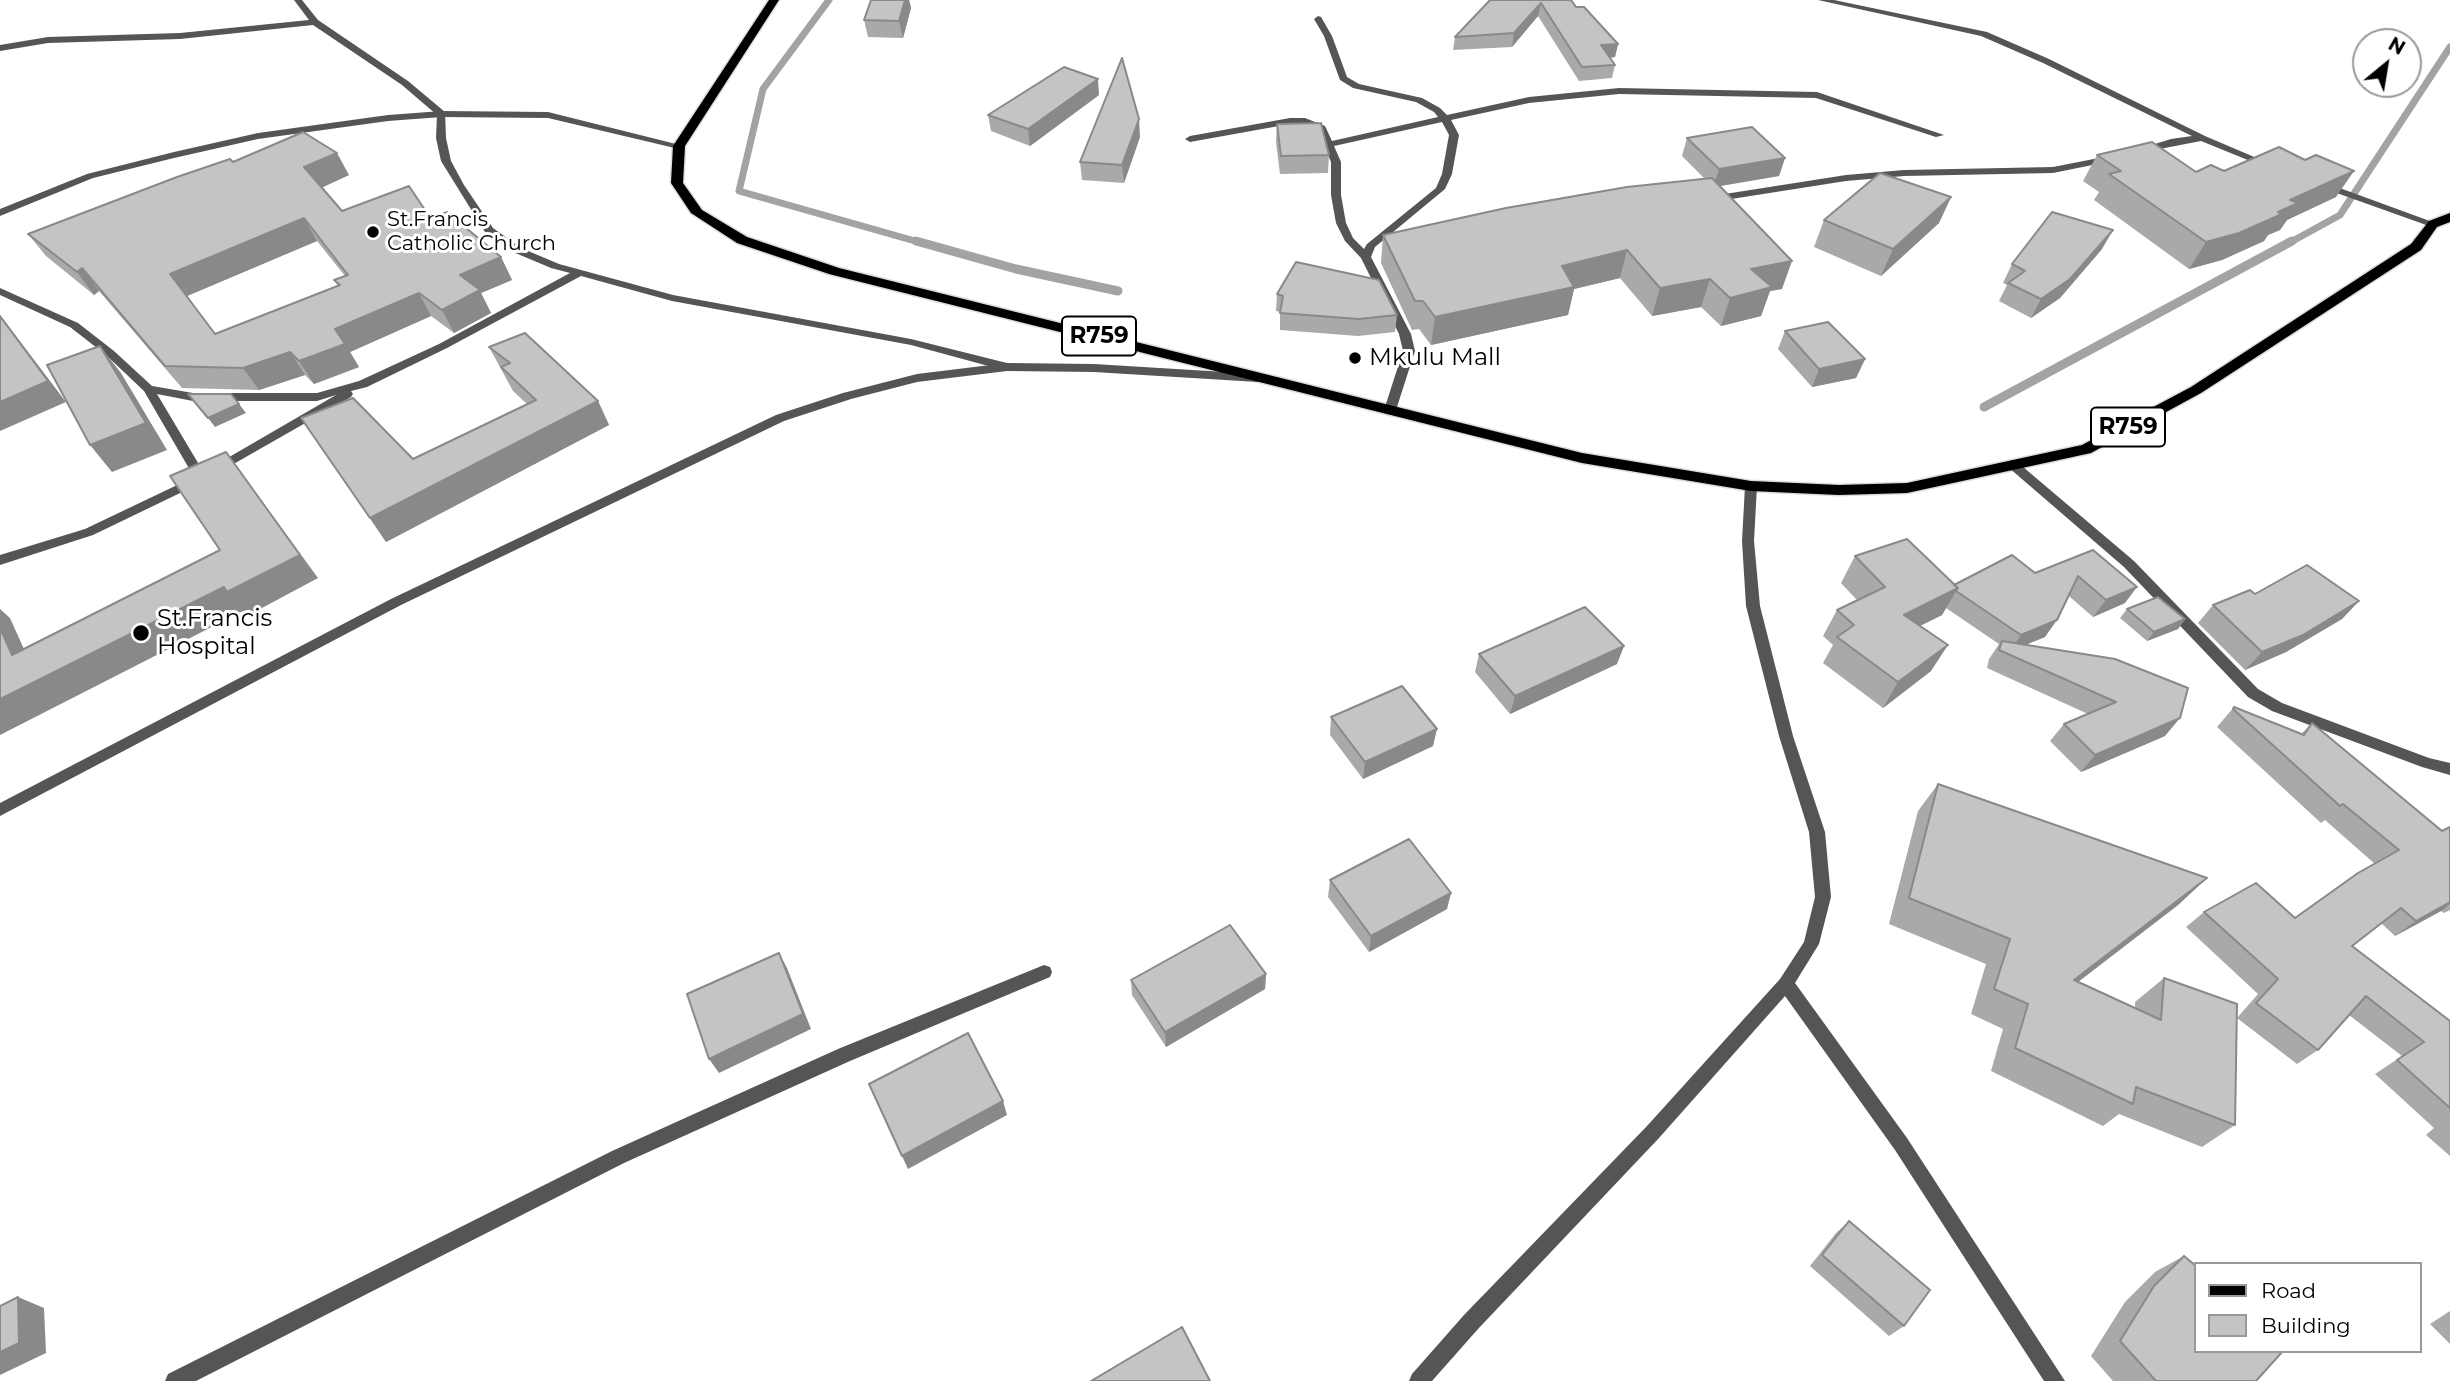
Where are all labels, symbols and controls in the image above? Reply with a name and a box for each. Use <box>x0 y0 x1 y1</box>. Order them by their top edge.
north arrow <box>2352 28 2422 98</box>
text: N <box>2384 32 2409 60</box>
place label: St.Francis Catholic Church <box>387 207 556 257</box>
marker: St.Francis Catholic Church <box>365 224 381 240</box>
road number: R759 <box>1062 316 1136 356</box>
place label: Mkulu Mall <box>1369 344 1501 372</box>
marker: Mkulu Mall <box>1347 350 1363 366</box>
road number: R759 <box>2091 408 2165 446</box>
place label: St.Francis Hospital <box>157 605 272 661</box>
marker: St.Francis Hospital <box>131 623 151 643</box>
legend <box>2194 1262 2422 1353</box>
text: Road <box>2261 1278 2316 1303</box>
text: Building <box>2261 1313 2351 1338</box>

